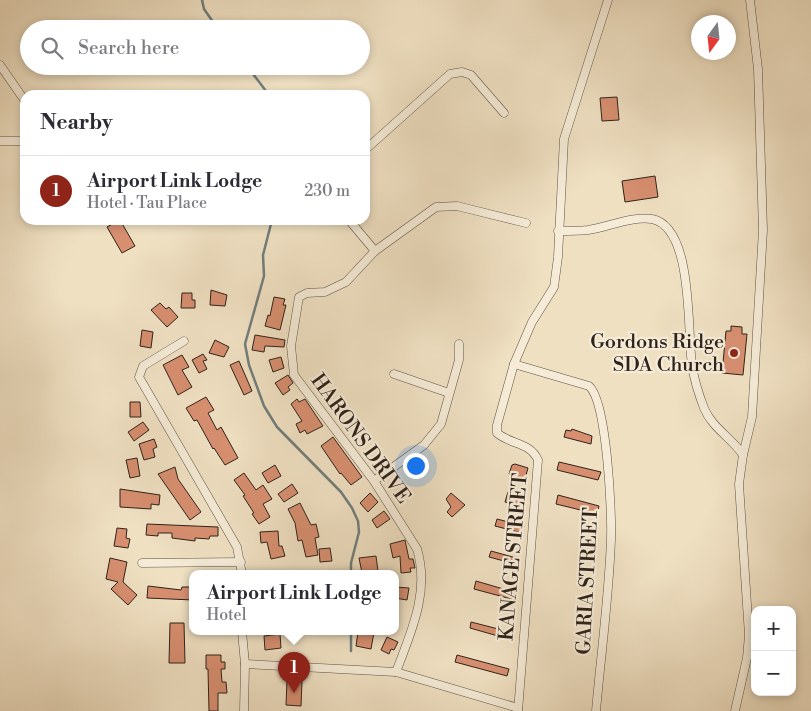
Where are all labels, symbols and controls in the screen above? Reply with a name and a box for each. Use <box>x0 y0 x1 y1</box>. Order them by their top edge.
north arrow <box>691 15 736 60</box>
search box <box>20 20 370 75</box>
icon: search <box>38 34 66 62</box>
text: Search here <box>78 36 179 60</box>
text: Nearby <box>40 110 113 136</box>
text: Airport Link Lodge <box>87 169 262 193</box>
text: 1 <box>52 181 60 201</box>
text: 230 m <box>304 181 350 201</box>
text: Hotel · Tau Place <box>87 193 207 213</box>
place label: Gordons Ridge SDA Church <box>590 330 724 378</box>
marker: Gordons Ridge SDA Church <box>728 347 740 359</box>
street label: HARONS DRIVE <box>305 369 415 509</box>
your location <box>403 453 429 479</box>
street label: KANAGE STREET <box>494 472 534 642</box>
street label: GARIA STREET <box>572 507 604 655</box>
popup <box>189 570 399 635</box>
text: Airport Link Lodge <box>206 581 382 605</box>
text: Hotel <box>206 605 246 625</box>
map controls <box>751 606 796 696</box>
button: + <box>751 606 796 651</box>
button: − <box>751 651 796 696</box>
pin: 1 <box>278 652 310 693</box>

